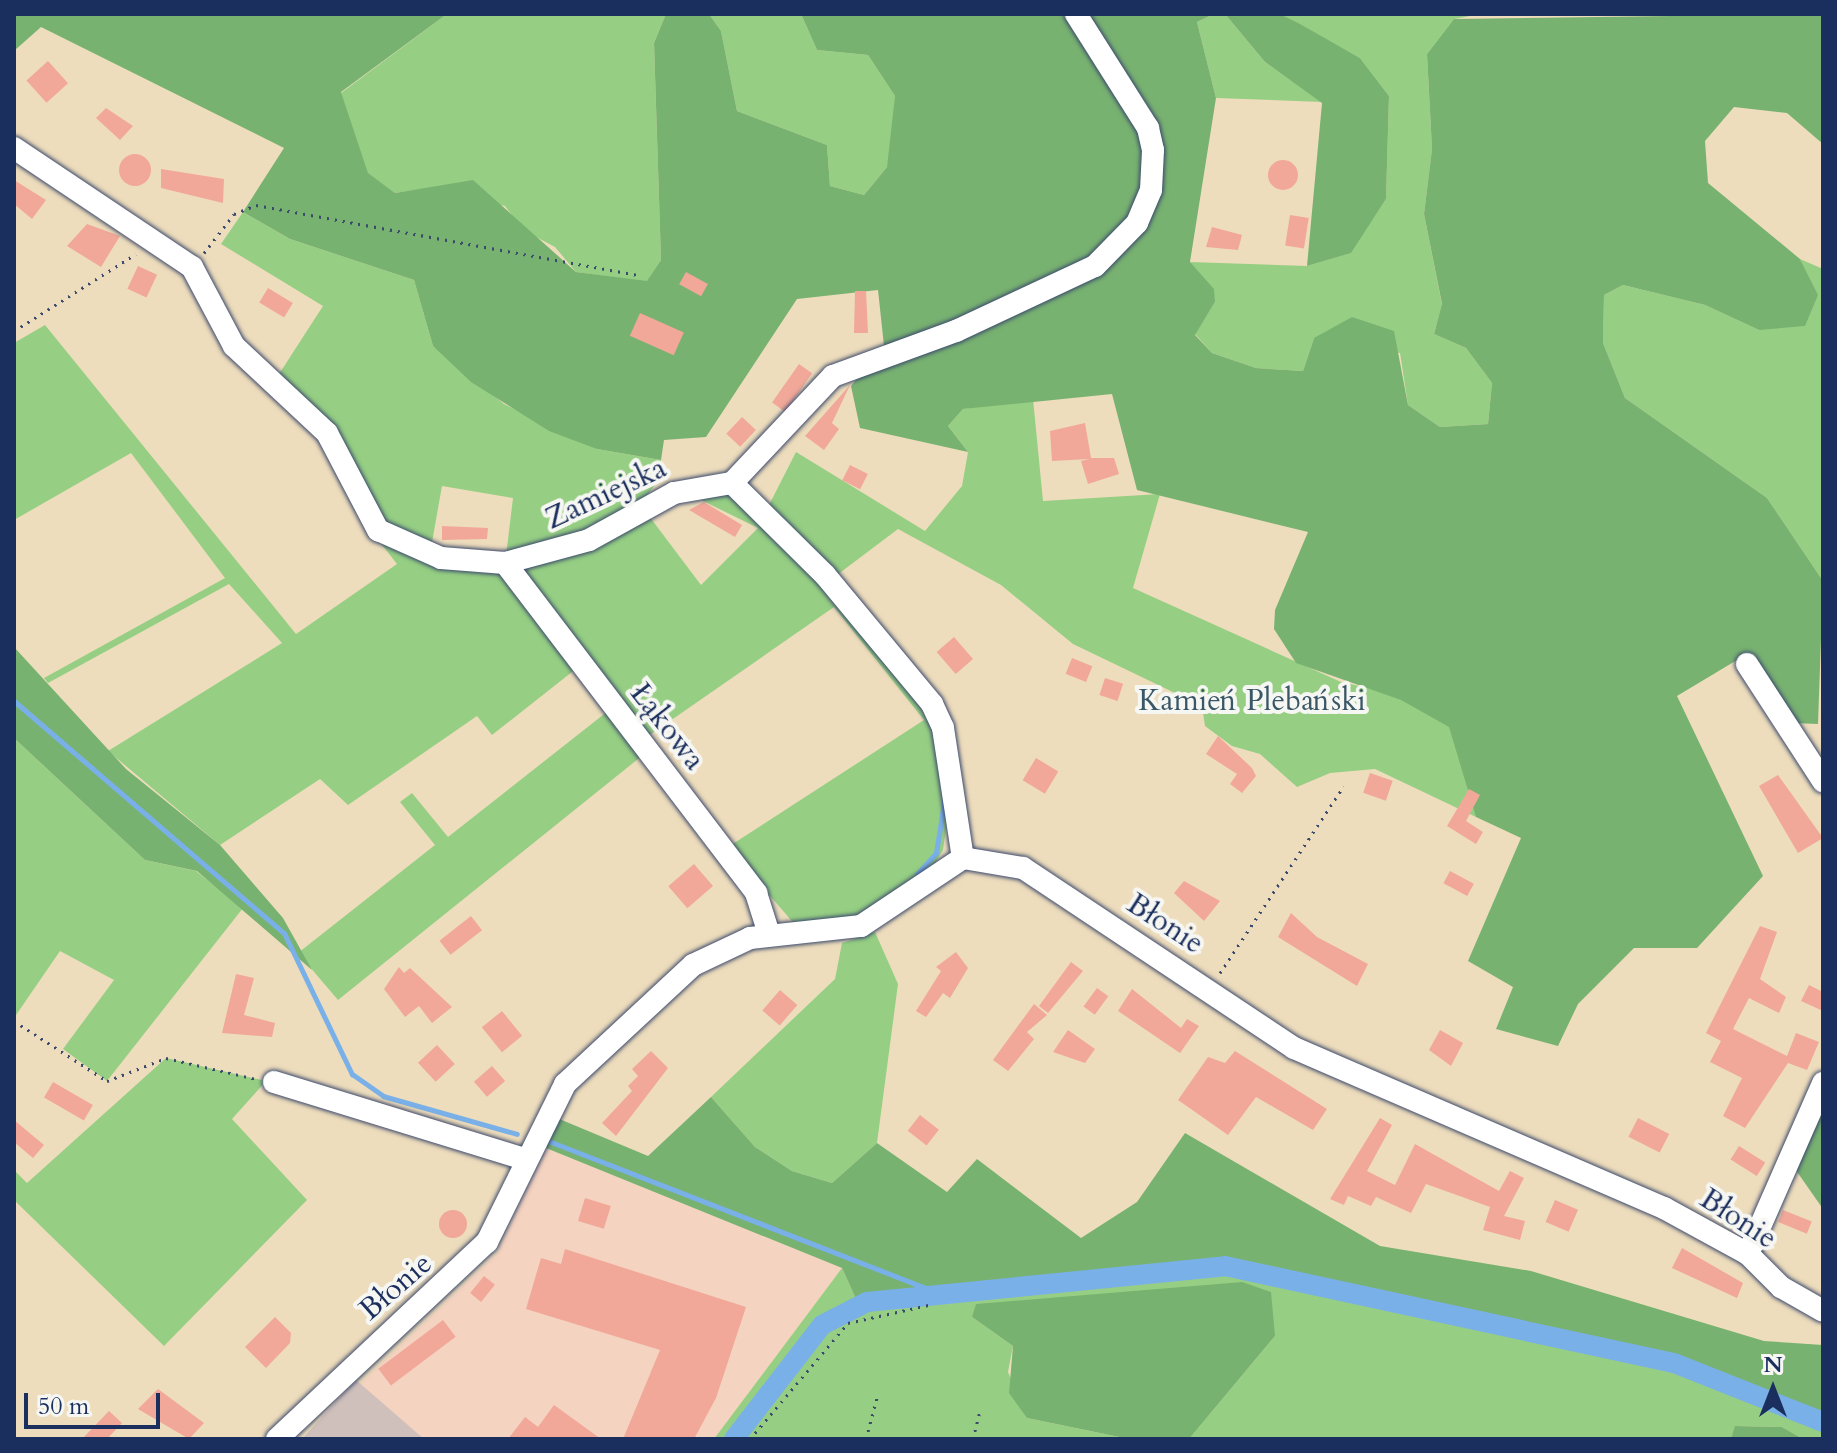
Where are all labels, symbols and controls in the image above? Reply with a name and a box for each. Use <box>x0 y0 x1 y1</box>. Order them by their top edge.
street label: Zamiejska <box>540 450 672 538</box>
street label: Łąkowa <box>622 676 712 778</box>
park label: Kamień Plebański <box>1138 683 1366 719</box>
street label: Błonie <box>1120 886 1210 962</box>
street label: Błonie <box>1693 1181 1783 1257</box>
street label: Błonie <box>352 1246 440 1328</box>
north arrow <box>1733 1349 1813 1429</box>
text: N <box>1763 1350 1783 1380</box>
scale bar <box>28 1377 164 1427</box>
text: 50 m <box>38 1390 89 1423</box>

